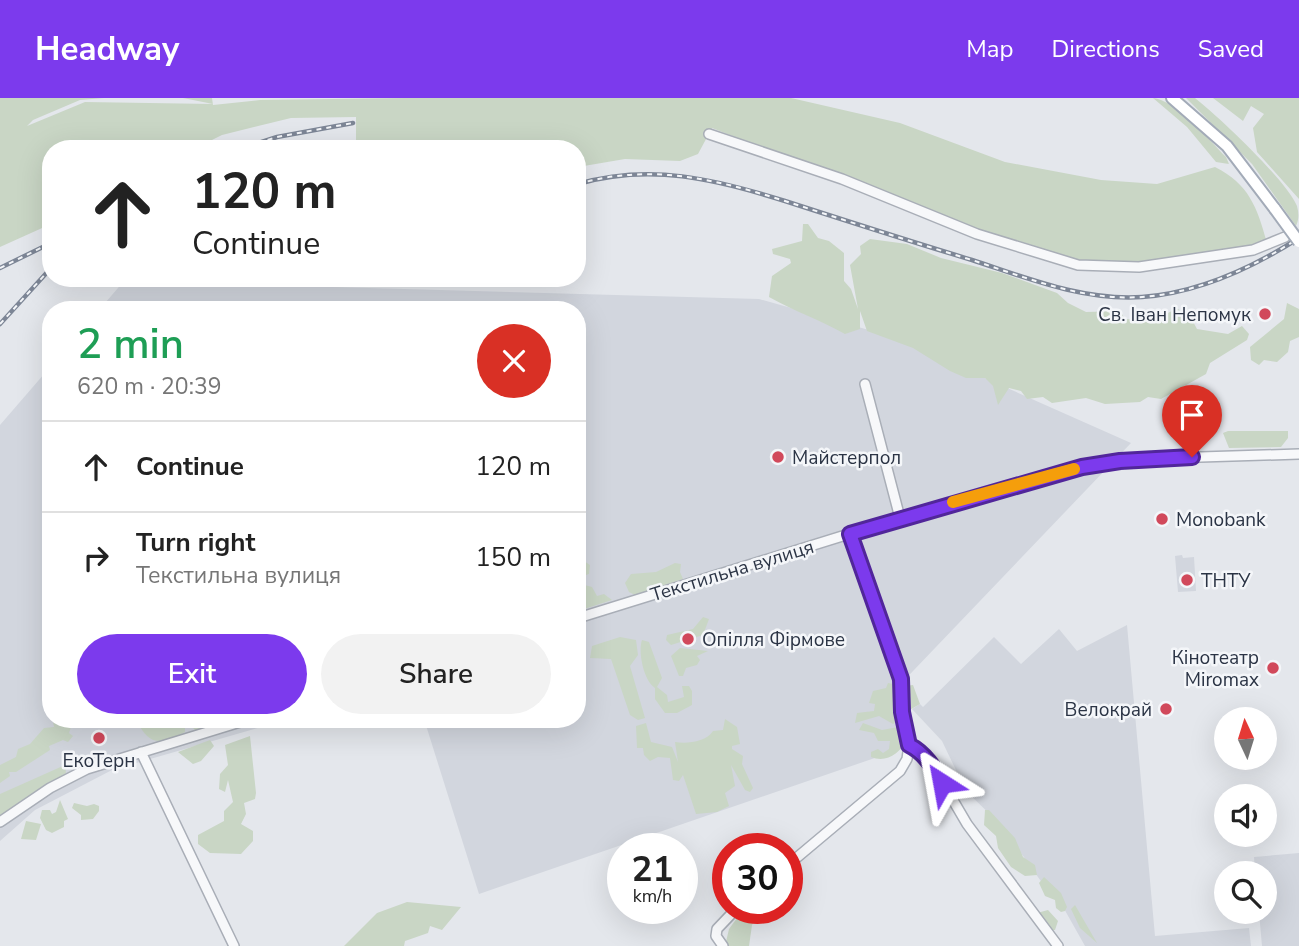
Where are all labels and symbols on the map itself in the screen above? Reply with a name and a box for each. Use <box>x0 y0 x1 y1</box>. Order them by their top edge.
place label: Св. Іван Непомук <box>1098 302 1251 328</box>
marker: Св. Іван Непомук <box>1257 306 1273 322</box>
pin <box>1162 385 1222 457</box>
place label: Майстерпол <box>792 445 901 471</box>
marker: Майстерпол <box>770 449 786 465</box>
place label: Monobank <box>1176 507 1266 533</box>
marker: Monobank <box>1154 511 1170 527</box>
street label: Текстильна вулиця <box>647 534 817 608</box>
place label: ТНТУ <box>1201 568 1251 594</box>
marker: ТНТУ <box>1179 572 1195 588</box>
place label: Опілля Фірмове <box>702 627 845 653</box>
marker: Опілля Фірмове <box>680 631 696 647</box>
place label: Кінотеатр Miromax <box>1172 645 1259 693</box>
marker: Кінотеатр Miromax <box>1265 660 1281 676</box>
place label: Велокрай <box>1065 697 1152 723</box>
marker: Велокрай <box>1158 701 1174 717</box>
north arrow <box>1214 707 1278 770</box>
marker: ЕкоТерн <box>91 730 107 746</box>
position arrow <box>905 746 979 820</box>
place label: ЕкоТерн <box>63 748 135 774</box>
speed limit sign: 30 <box>712 833 803 924</box>

